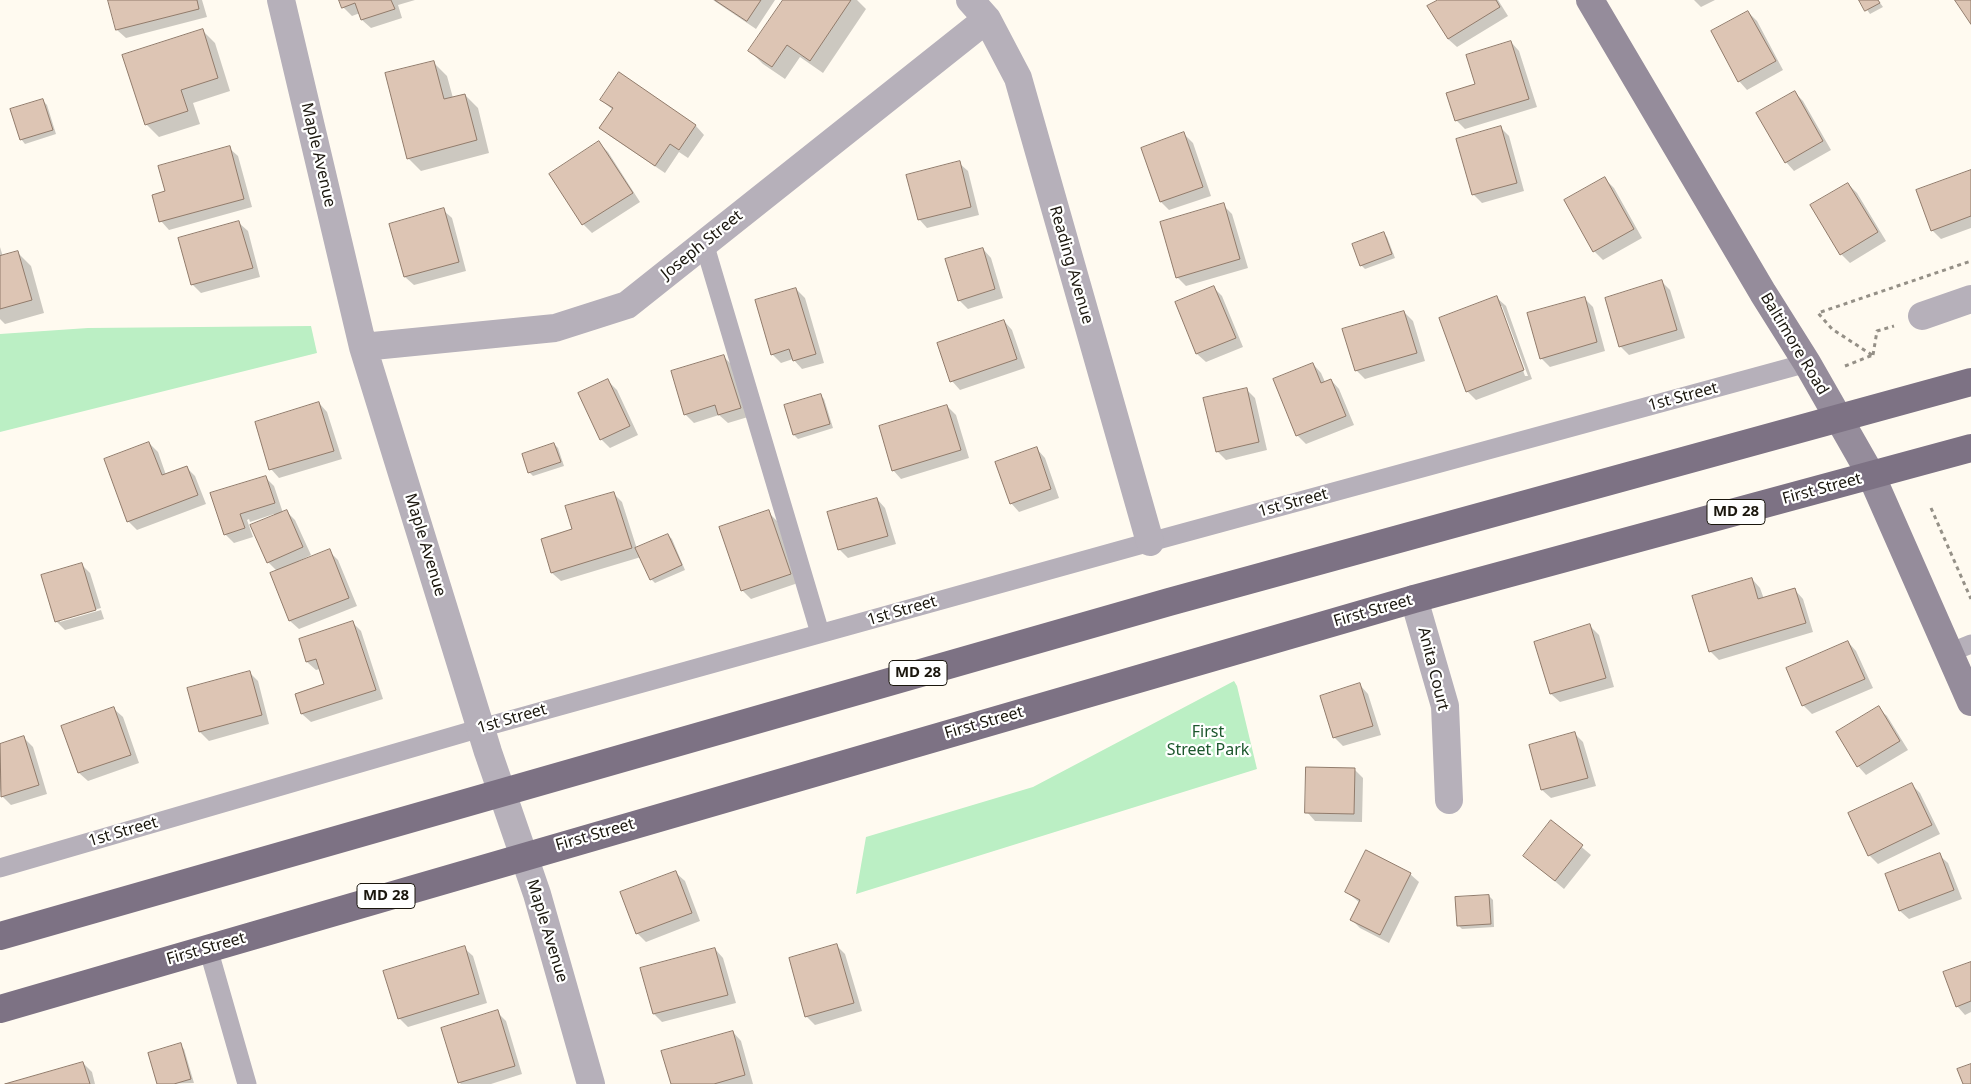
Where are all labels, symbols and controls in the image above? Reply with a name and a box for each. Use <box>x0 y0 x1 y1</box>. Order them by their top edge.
street label: Maple Avenue <box>297 101 339 209</box>
street label: Reading Avenue <box>1045 204 1097 326</box>
street label: Joseph Street <box>657 206 747 284</box>
street label: Baltimore Road <box>1756 289 1832 399</box>
street label: 1st Street <box>1646 378 1720 416</box>
street label: First Street <box>1780 469 1864 509</box>
street label: 1st Street <box>1256 484 1330 522</box>
street label: Maple Avenue <box>400 491 450 599</box>
road number: MD 28 <box>1707 500 1765 524</box>
street label: First Street <box>1331 591 1415 631</box>
street label: 1st Street <box>865 592 939 630</box>
street label: Anita Court <box>1413 625 1453 713</box>
road number: MD 28 <box>889 660 947 686</box>
street label: 1st Street <box>475 700 549 738</box>
street label: First Street <box>942 703 1026 743</box>
park label: First Street Park <box>1167 722 1249 760</box>
street label: 1st Street <box>86 813 160 851</box>
street label: First Street <box>553 815 637 855</box>
street label: Maple Avenue <box>522 877 572 985</box>
road number: MD 28 <box>357 884 415 908</box>
street label: First Street <box>164 929 248 969</box>

